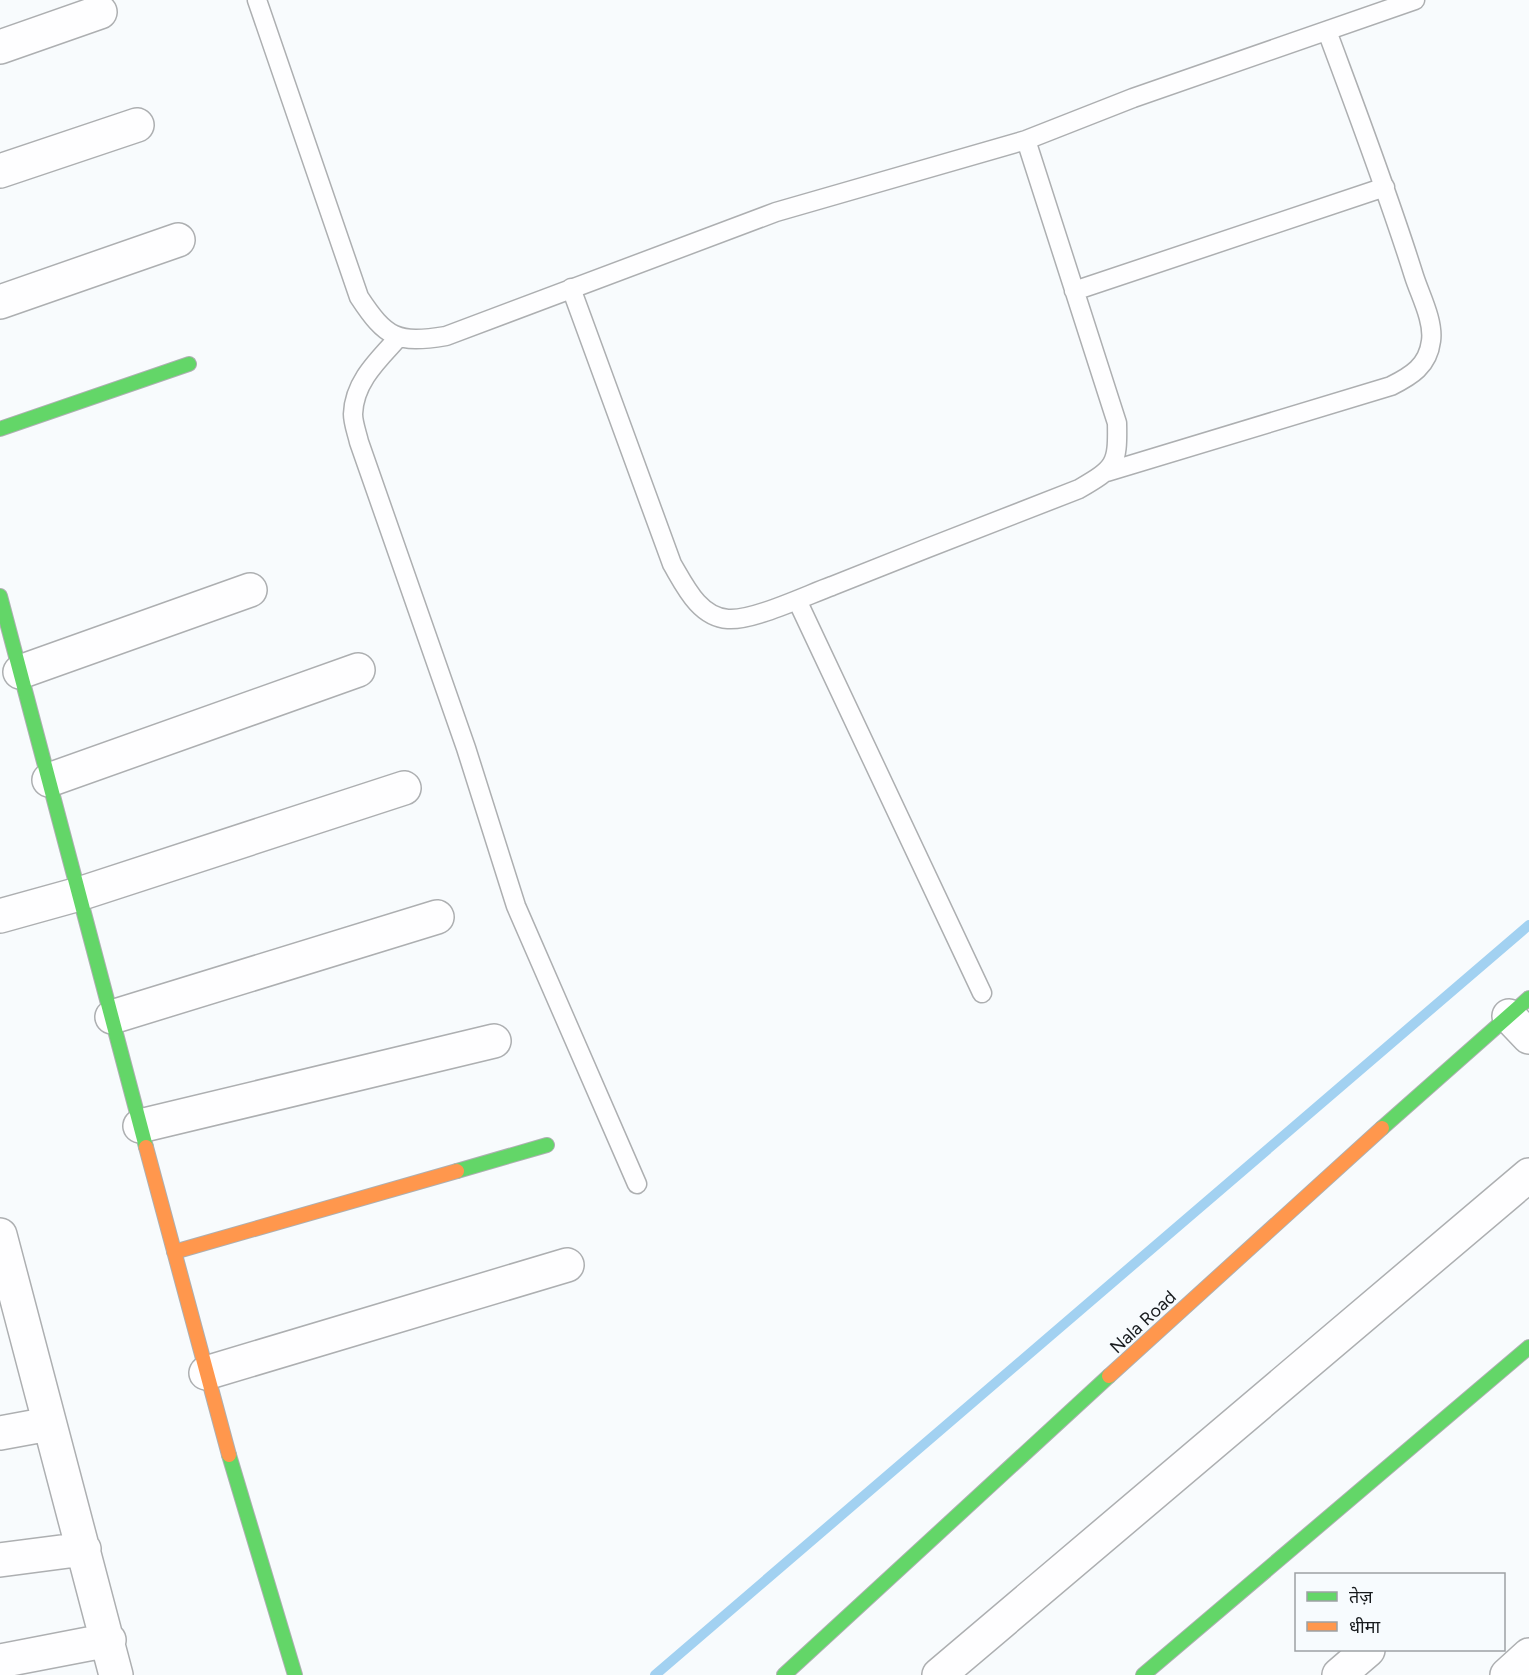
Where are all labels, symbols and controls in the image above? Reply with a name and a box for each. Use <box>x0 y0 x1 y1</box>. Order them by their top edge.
street label: Nala Road <box>1105 1286 1181 1358</box>
legend <box>1295 1573 1505 1651</box>
text: तेज़ <box>1349 1586 1373 1608</box>
text: धीमा <box>1349 1616 1380 1638</box>

